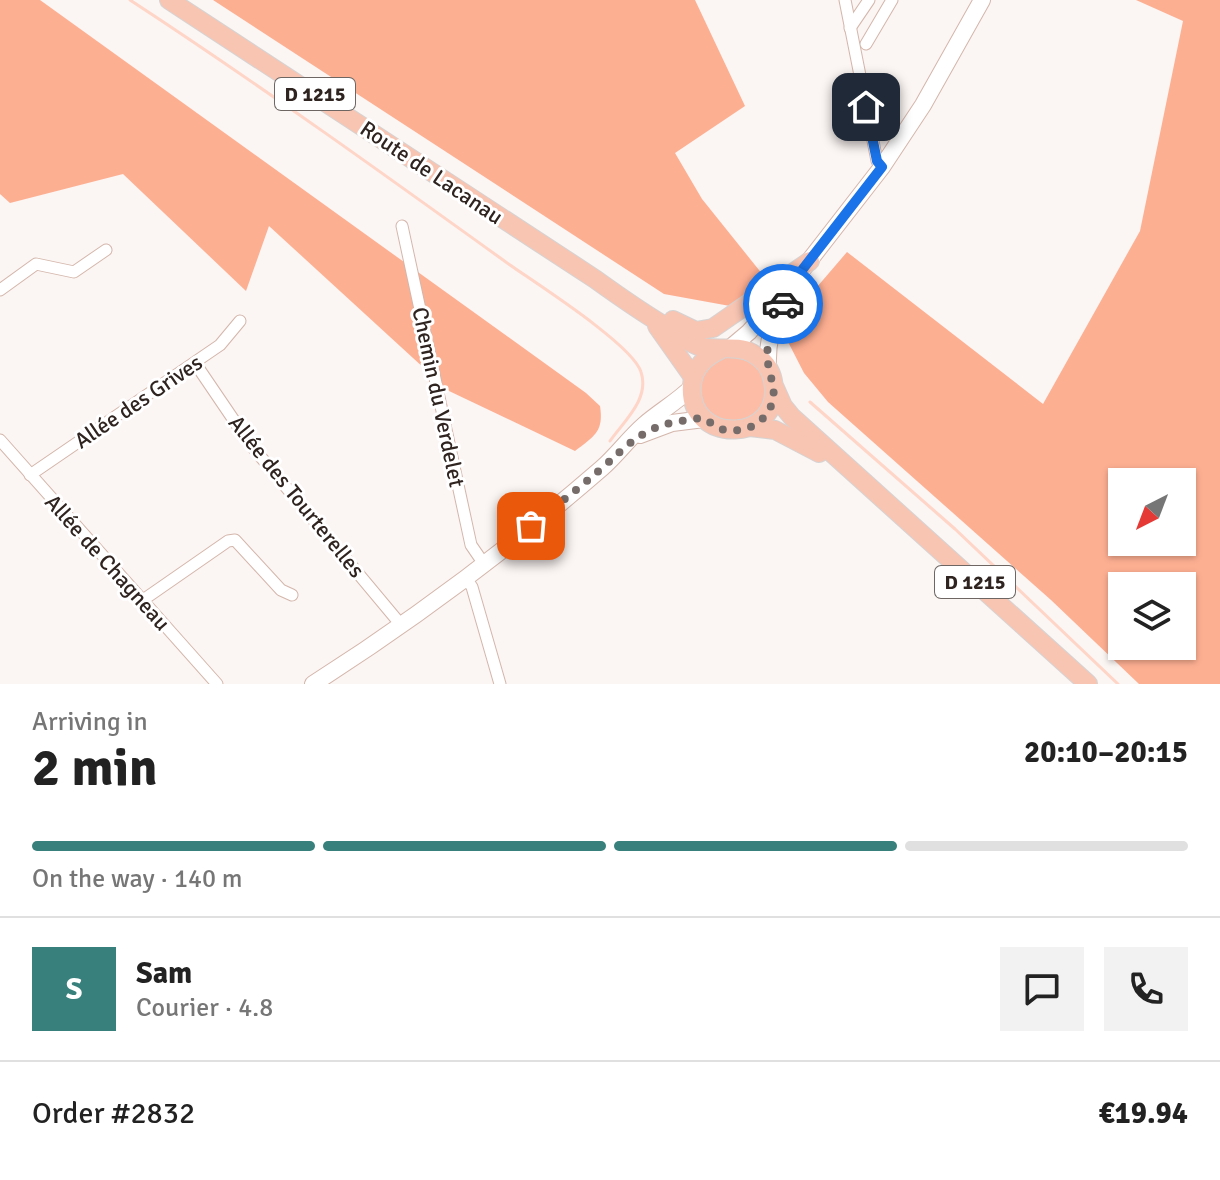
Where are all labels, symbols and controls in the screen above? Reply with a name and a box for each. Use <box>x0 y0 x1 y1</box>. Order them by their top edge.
pin <box>832 73 900 141</box>
road number: D 1215 <box>275 78 355 110</box>
icon: home <box>844 85 888 129</box>
street label: Route de Lacanau <box>355 115 508 230</box>
courier <box>743 264 823 344</box>
icon: car <box>761 282 805 326</box>
street label: Chemin du Verdelet <box>406 305 471 490</box>
street label: Allée des Grives <box>69 349 207 454</box>
street label: Allée des Tourterelles <box>223 410 370 583</box>
north arrow <box>1108 468 1196 556</box>
map controls <box>1108 468 1196 660</box>
street label: Allée de Chagneau <box>39 489 176 636</box>
pin <box>497 492 565 560</box>
icon: bag <box>509 504 553 548</box>
road number: D 1215 <box>935 566 1015 598</box>
button: layers <box>1108 572 1196 660</box>
text: Arriving in <box>32 706 148 738</box>
text: 20:10–20:15 <box>1024 734 1188 771</box>
text: 2 min <box>32 736 158 800</box>
text: On the way · 140 m <box>32 863 242 895</box>
button: chat <box>1000 947 1084 1031</box>
button: phone <box>1104 947 1188 1031</box>
text: Sam <box>136 955 192 992</box>
text: S <box>66 971 82 1008</box>
text: Courier · 4.8 <box>136 992 273 1024</box>
text: Order #2832 <box>32 1095 195 1132</box>
text: €19.94 <box>1098 1095 1188 1132</box>

